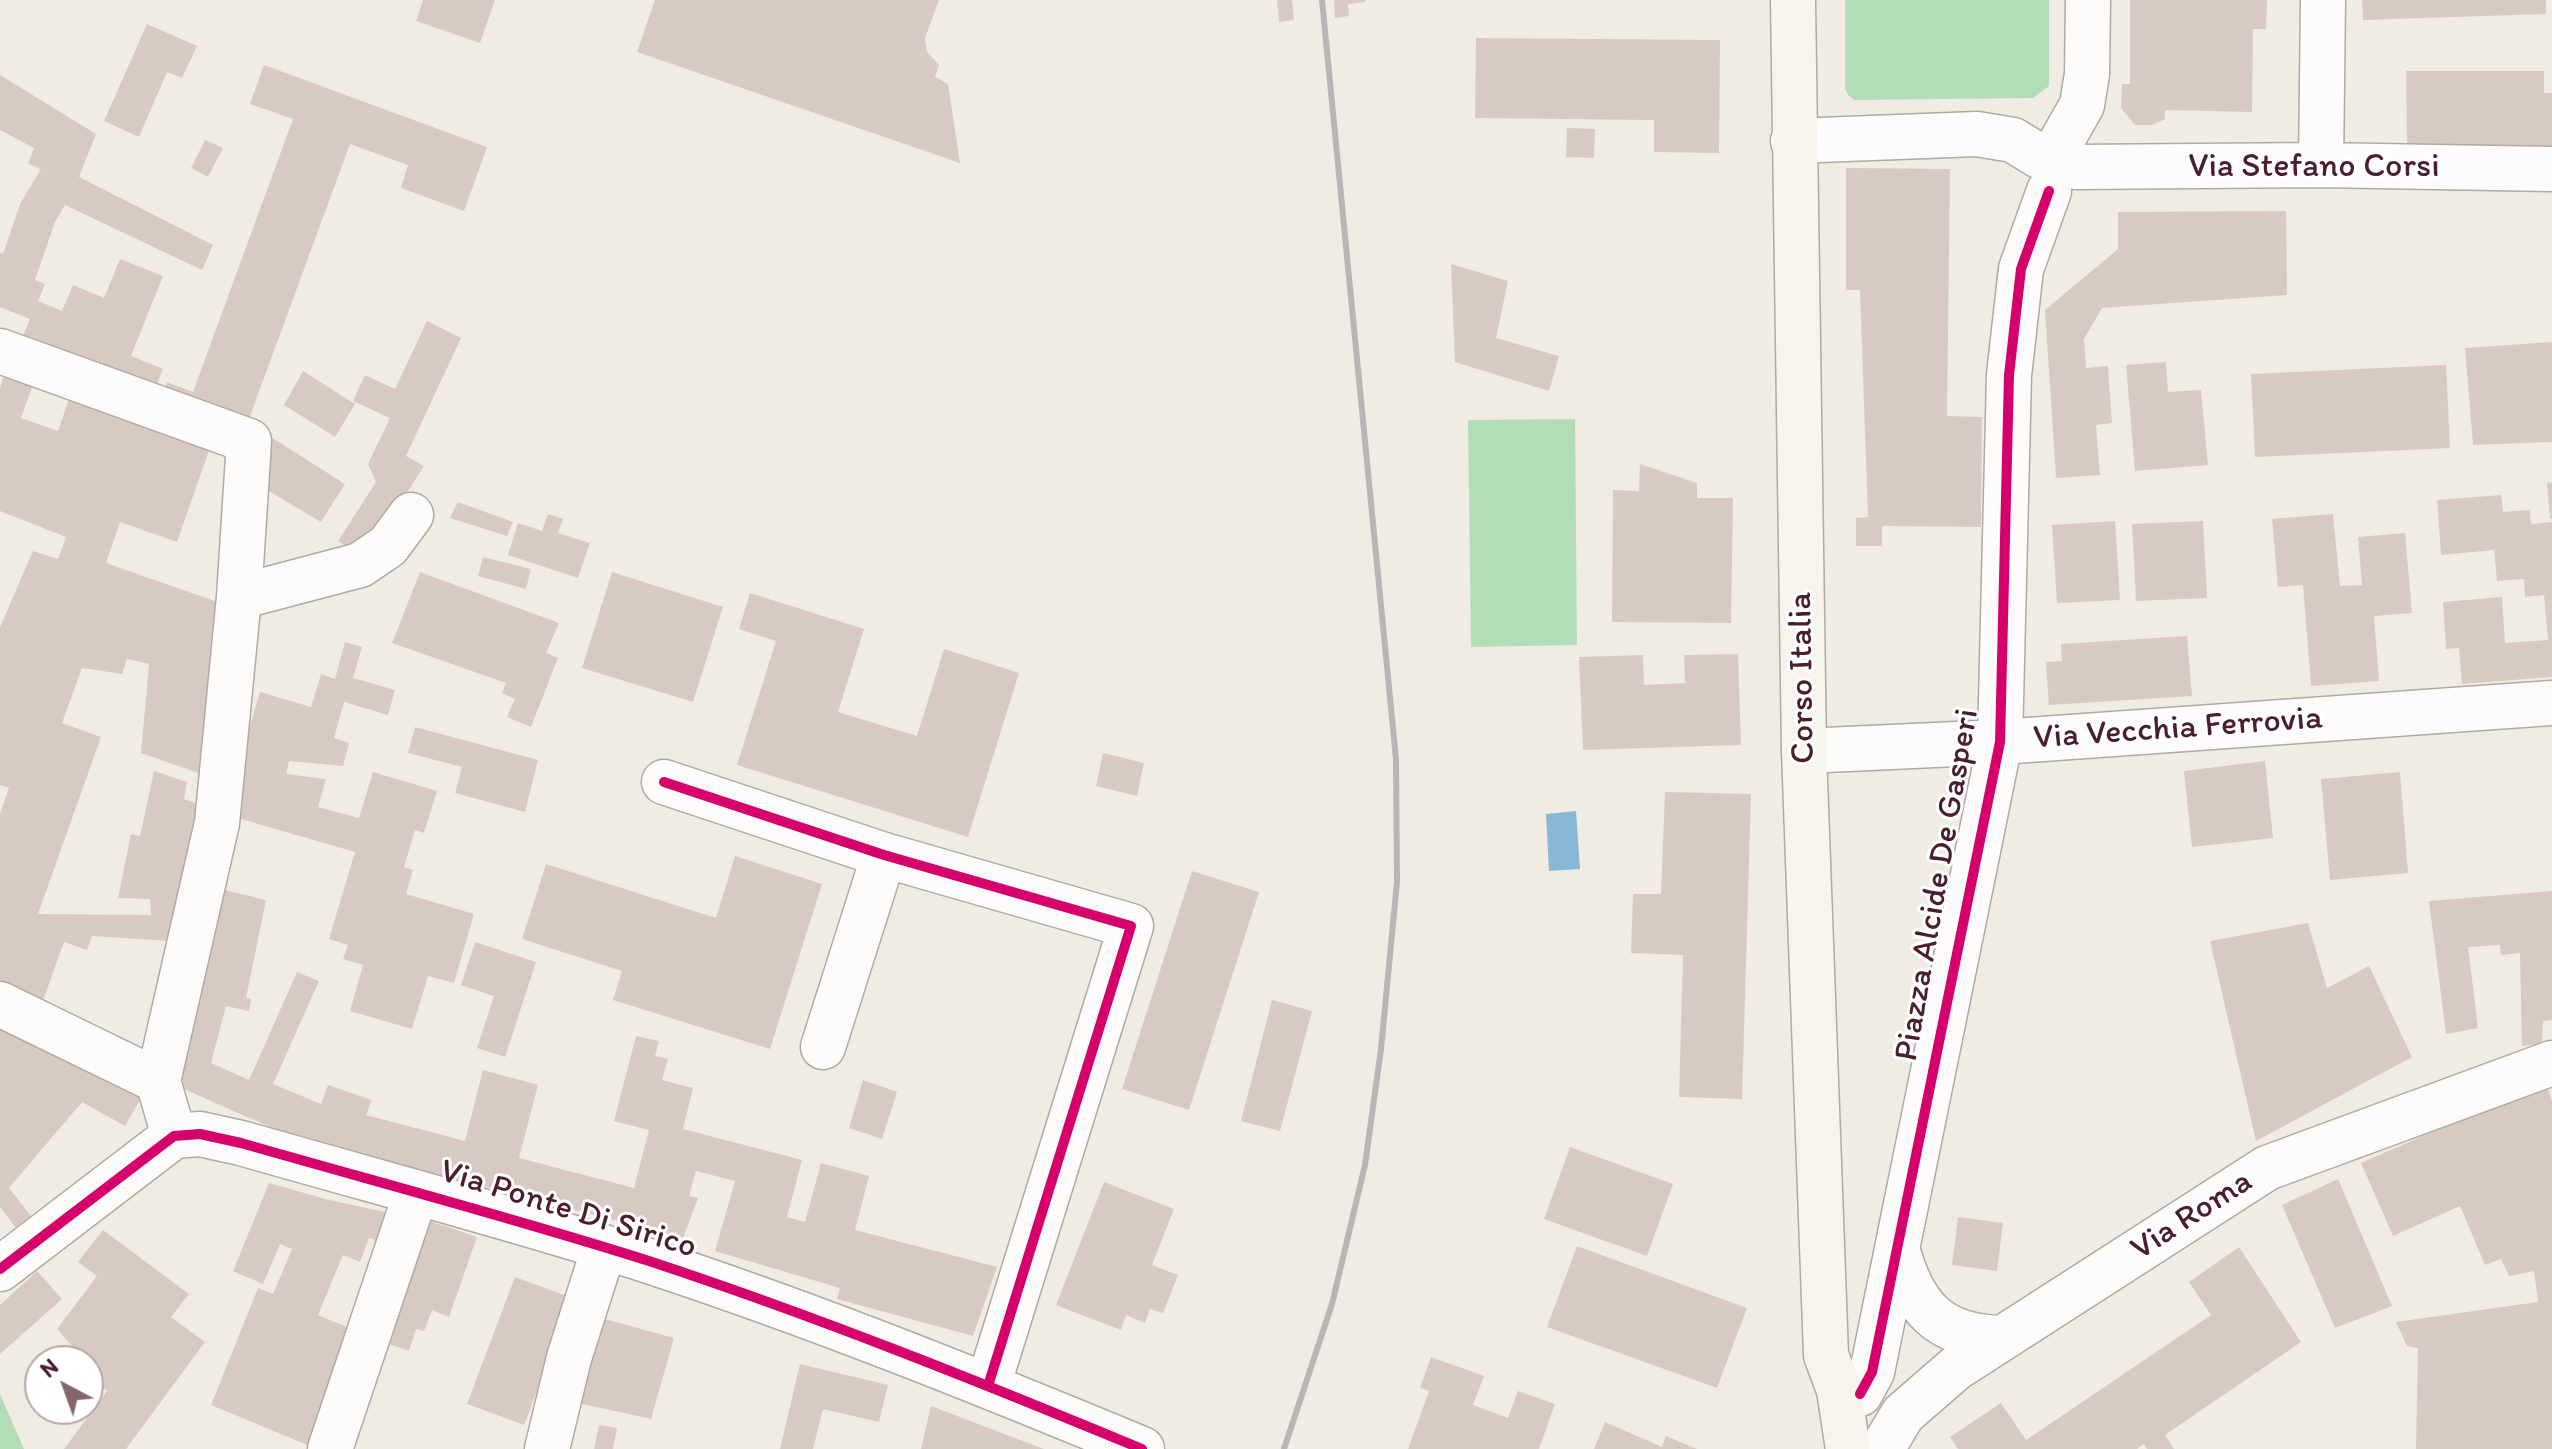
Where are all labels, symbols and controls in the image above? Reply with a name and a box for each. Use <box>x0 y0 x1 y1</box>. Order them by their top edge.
street label: Via Stefano Corsi <box>2188 147 2440 187</box>
street label: Corso Italia <box>1781 592 1825 764</box>
street label: Via Vecchia Ferrovia <box>2032 699 2324 759</box>
street label: Piazza Alcide De Gasperi <box>1887 706 1989 1064</box>
street label: Via Ponte Di Sirico <box>435 1152 701 1268</box>
street label: Via Roma <box>2124 1162 2260 1270</box>
north arrow <box>24 1345 104 1425</box>
text: N <box>35 1353 64 1383</box>

